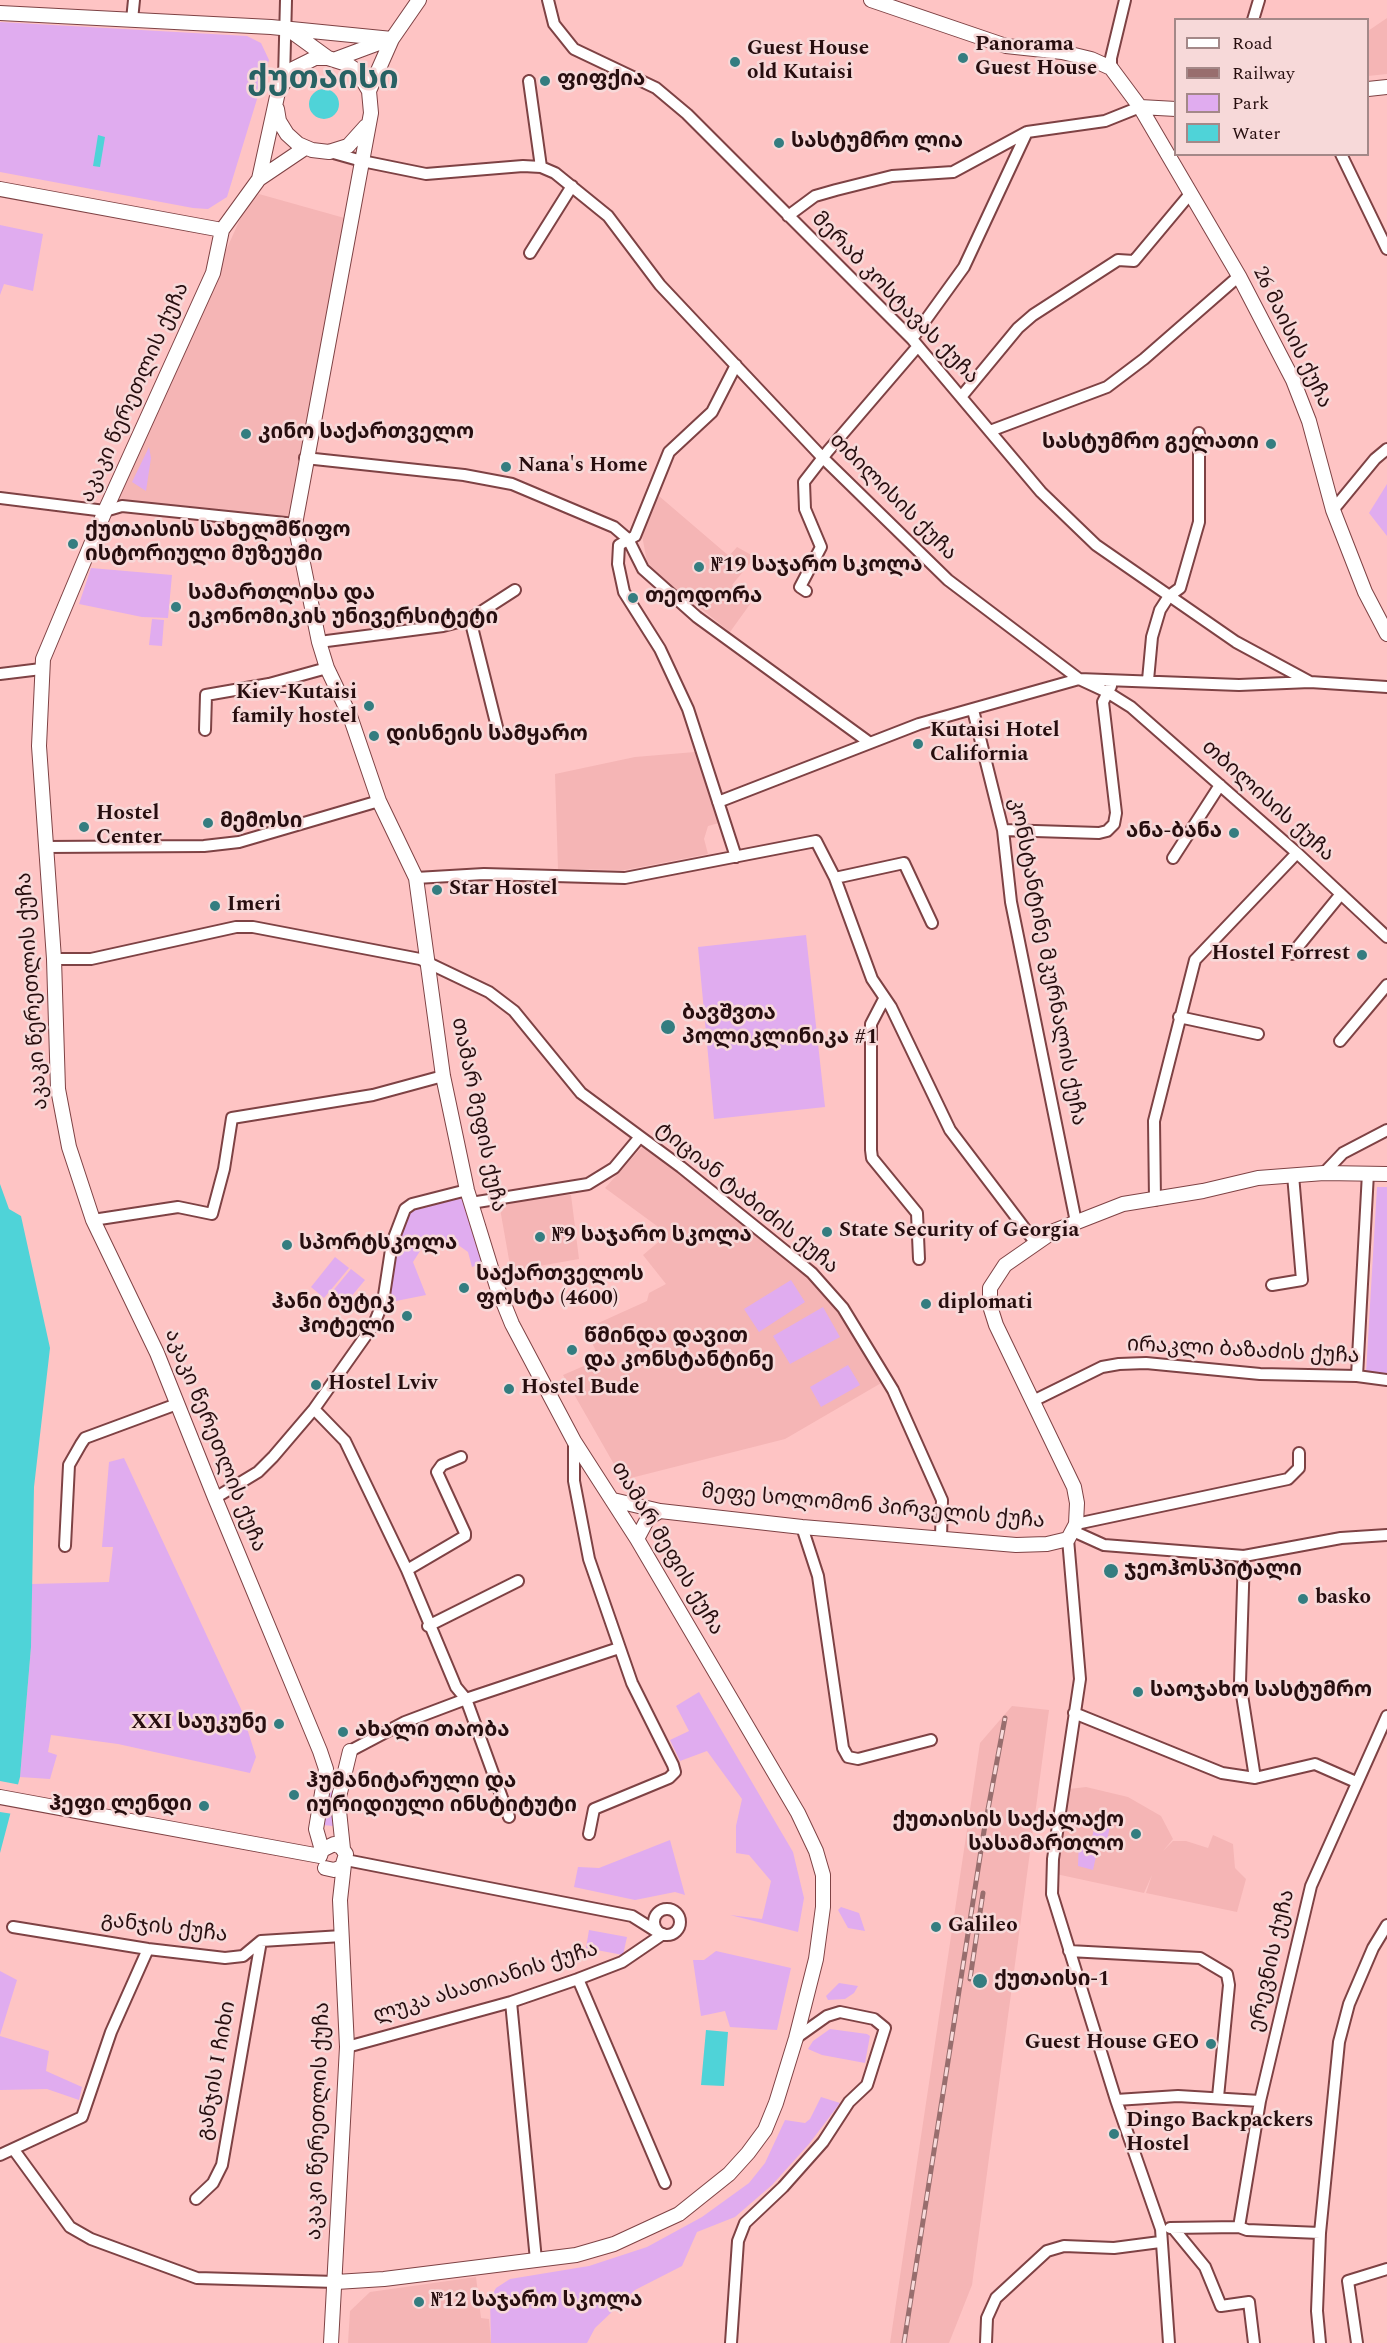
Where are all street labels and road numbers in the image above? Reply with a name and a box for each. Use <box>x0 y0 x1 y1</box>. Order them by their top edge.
street label: მერაბ კოსტავას ქუჩა <box>805 208 983 390</box>
street label: 26 მაისის ქუჩა <box>1246 263 1336 413</box>
street label: აკაკი წერეთლის ქუჩა <box>76 279 196 507</box>
street label: თბილისის ქუჩა <box>823 429 961 567</box>
street label: თბილისის ქუჩა <box>1195 736 1339 868</box>
street label: კონსტანტინე მკურნალის ქუჩა <box>1002 796 1090 1128</box>
street label: აკაკი წერეთლის ქუჩა <box>13 871 55 1111</box>
street label: თამარ მეფის ქუჩა <box>444 1015 510 1215</box>
street label: ტიციან ტაბიძის ქუჩა <box>650 1118 842 1280</box>
street label: აკაკი წერეთლის ქუჩა <box>158 1326 270 1556</box>
street label: ირაკლი ბაზაძის ქუჩა <box>1126 1333 1360 1371</box>
street label: თამარ მეფის ქუჩა <box>604 1458 728 1640</box>
street label: მეფე სოლომონ პირველის ქუჩა <box>700 1480 1046 1536</box>
street label: ერევნის ქუჩა <box>1244 1888 1302 2034</box>
street label: განჯის ქუჩა <box>99 1909 229 1949</box>
street label: ლუკა ასათიანის ქუჩა <box>371 1938 601 2030</box>
street label: განჯის I ჩიხი <box>193 1999 243 2143</box>
street label: აკაკი წერეთლის ქუჩა <box>303 2002 337 2240</box>

